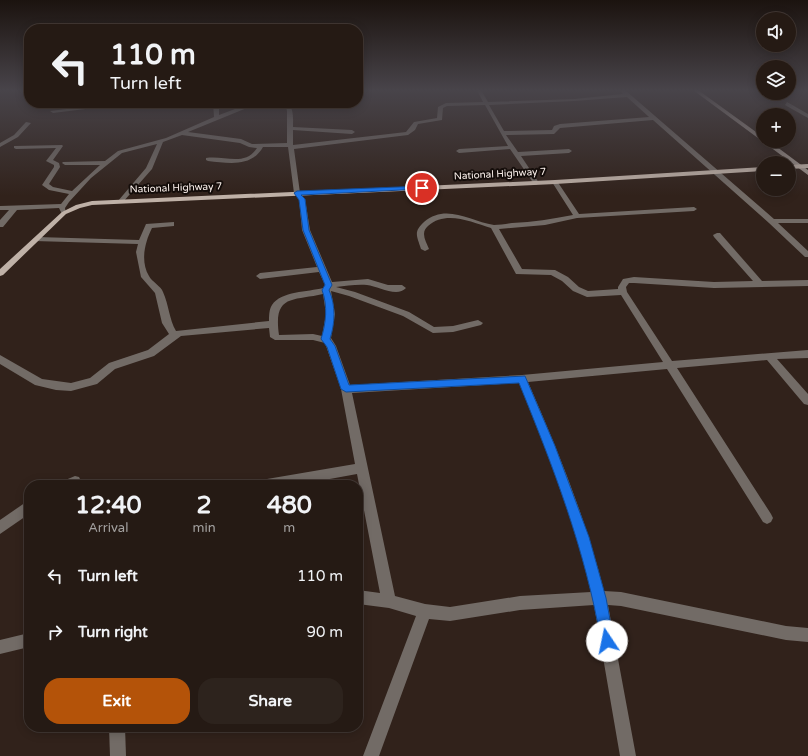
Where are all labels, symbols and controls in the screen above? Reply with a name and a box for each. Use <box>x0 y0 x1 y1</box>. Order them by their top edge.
map controls <box>756 12 796 196</box>
button: sound <box>756 12 796 52</box>
text: 110 m <box>110 38 196 72</box>
icon: left <box>44 40 96 92</box>
button: layers <box>756 60 796 100</box>
text: Turn left <box>110 72 182 94</box>
button: + <box>756 108 796 148</box>
button: − <box>756 156 796 196</box>
street label: National Highway 7 <box>453 166 547 182</box>
pin <box>405 171 439 205</box>
icon: arrive <box>411 177 433 199</box>
street label: National Highway 7 <box>130 180 222 196</box>
text: 12:40 <box>75 491 142 520</box>
text: 2 <box>197 491 212 520</box>
text: 480 <box>267 491 312 520</box>
text: Arrival <box>88 520 128 536</box>
text: min <box>193 520 216 536</box>
text: m <box>283 520 295 536</box>
icon: left <box>44 565 66 587</box>
text: Turn left <box>78 567 138 585</box>
text: 110 m <box>297 567 343 585</box>
position arrow <box>586 620 628 662</box>
icon: right <box>44 621 66 643</box>
text: Turn right <box>78 623 148 641</box>
text: 90 m <box>306 623 343 641</box>
button: Exit <box>44 678 190 724</box>
button: Share <box>198 678 343 724</box>

